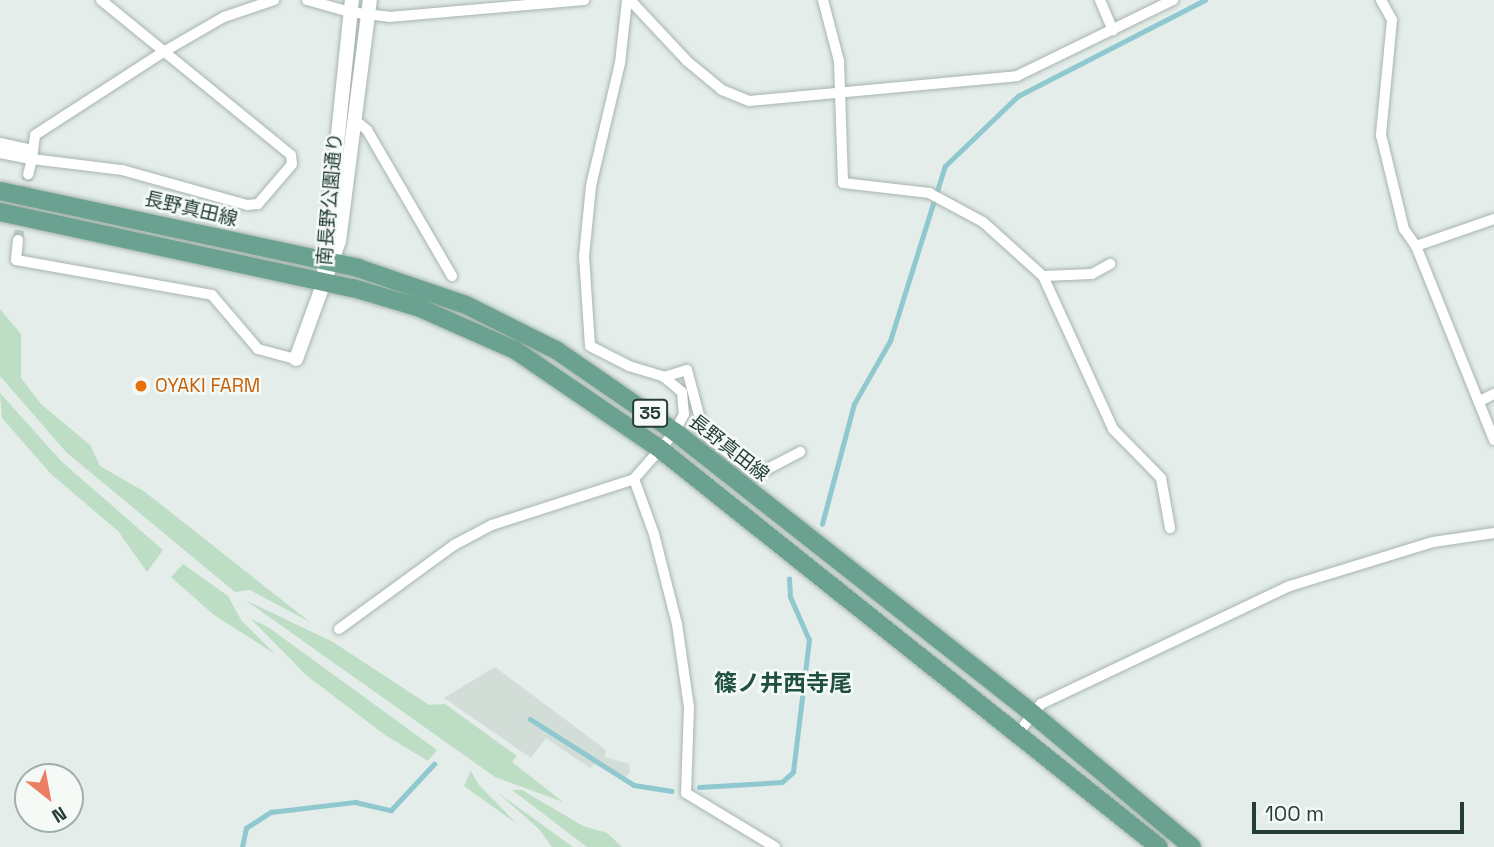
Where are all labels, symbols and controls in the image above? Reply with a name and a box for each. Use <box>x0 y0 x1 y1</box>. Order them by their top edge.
street label: 南長野公園通り <box>313 132 347 266</box>
street label: 長野真田線 <box>142 187 240 231</box>
place label: OYAKI FARM <box>155 375 260 397</box>
marker: OYAKI FARM <box>133 378 149 394</box>
road number: 35 <box>631 398 669 428</box>
street label: 長野真田線 <box>685 410 773 486</box>
district label: 篠ノ井西寺尾 <box>714 669 852 697</box>
north arrow <box>14 763 84 833</box>
scale bar <box>1256 788 1468 832</box>
text: 100 m <box>1265 800 1324 827</box>
text: N <box>47 801 71 829</box>

